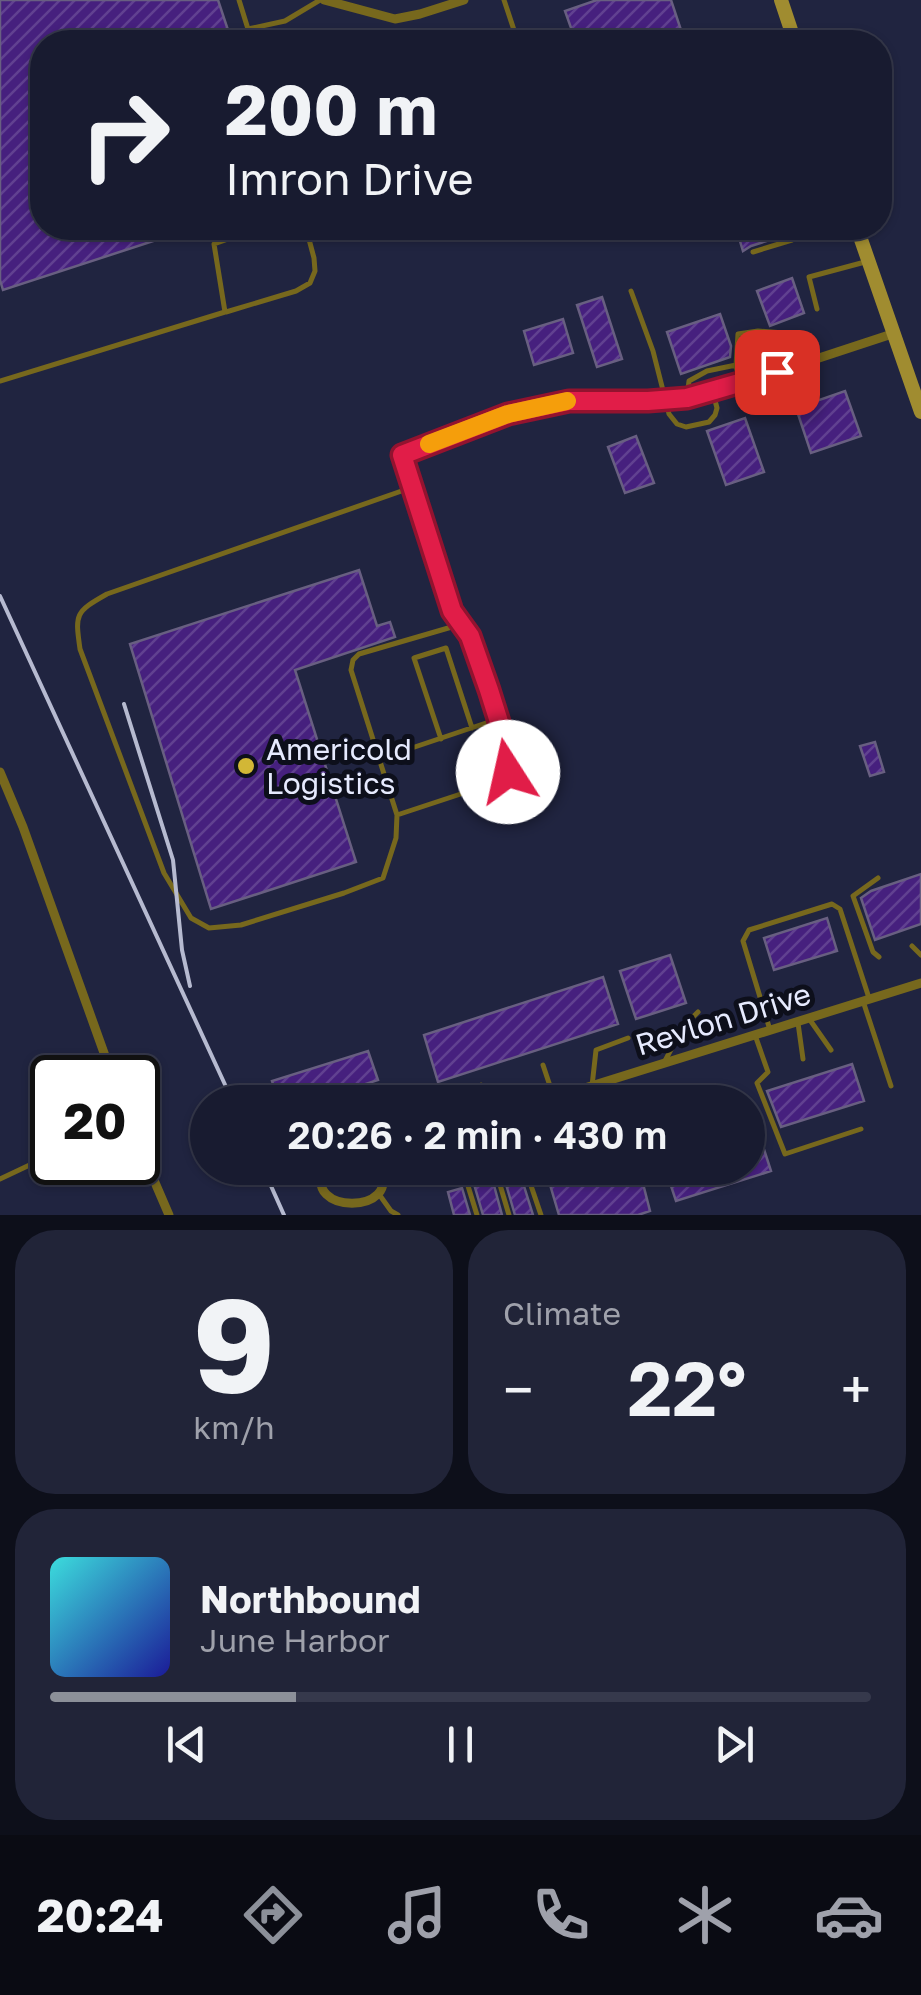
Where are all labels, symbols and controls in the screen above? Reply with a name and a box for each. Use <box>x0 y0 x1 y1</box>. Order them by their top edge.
text: 200 m <box>225 66 437 150</box>
icon: right <box>60 70 190 200</box>
text: Imron Drive <box>225 151 474 205</box>
pin <box>735 330 820 415</box>
icon: arrive <box>750 345 805 400</box>
position arrow <box>456 720 560 824</box>
place label: Americold Logistics <box>266 731 412 801</box>
marker: Americold Logistics <box>235 755 257 777</box>
street label: Revlon Drive <box>631 975 815 1063</box>
speed limit sign: 20 <box>30 1055 160 1185</box>
text: 20:26 · 2 min · 430 m <box>288 1112 667 1157</box>
text: 9 <box>193 1265 275 1421</box>
text: Climate <box>503 1294 621 1332</box>
text: 22° <box>627 1342 747 1433</box>
text: − <box>503 1356 533 1422</box>
text: + <box>841 1356 871 1422</box>
text: km/h <box>193 1408 275 1446</box>
text: Northbound <box>200 1576 421 1621</box>
text: June Harbor <box>200 1621 390 1659</box>
icon: previous <box>159 1717 214 1772</box>
icon: pause <box>433 1717 488 1772</box>
icon: next <box>707 1717 762 1772</box>
icon: directions <box>238 1880 308 1950</box>
icon: music <box>382 1880 452 1950</box>
icon: phone <box>526 1880 596 1950</box>
icon: climate <box>670 1880 740 1950</box>
icon: car <box>814 1880 884 1950</box>
text: 20:24 <box>37 1888 164 1942</box>

